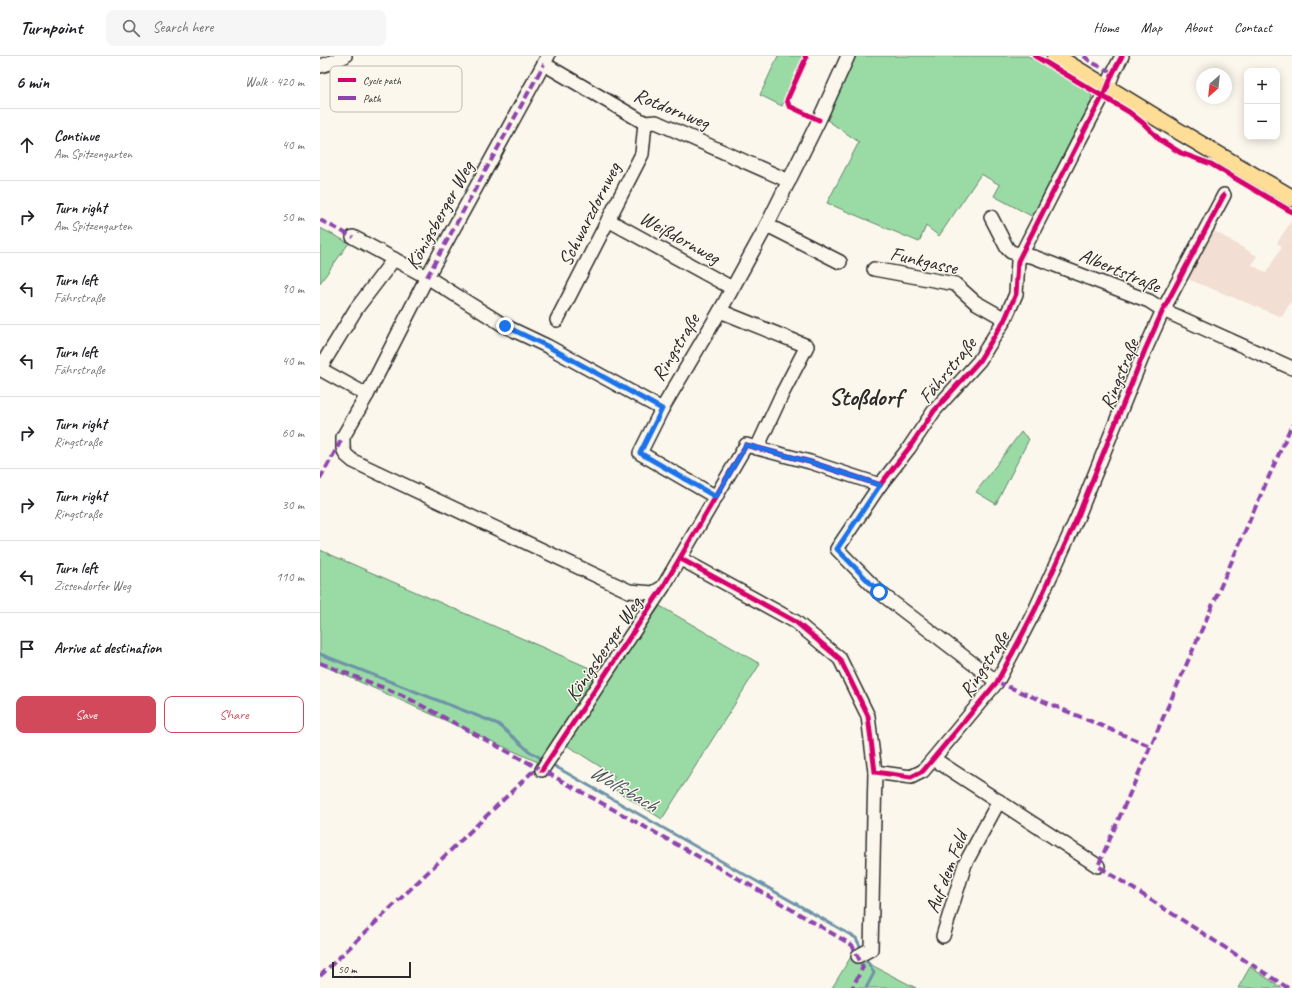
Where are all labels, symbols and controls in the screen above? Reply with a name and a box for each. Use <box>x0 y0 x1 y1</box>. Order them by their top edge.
search box <box>106 10 386 46</box>
text: Turnpoint <box>20 16 82 40</box>
icon: search <box>120 17 142 39</box>
text: Search here <box>152 18 214 37</box>
text: Home <box>1093 19 1119 36</box>
text: Map <box>1141 19 1162 36</box>
text: About <box>1184 19 1212 36</box>
text: Contact <box>1234 19 1272 36</box>
legend <box>330 66 462 112</box>
north arrow <box>1196 68 1232 104</box>
map controls <box>1244 68 1280 140</box>
button: + <box>1244 68 1280 104</box>
text: 6 min <box>16 72 49 93</box>
text: Cycle path <box>363 73 402 87</box>
text: Walk · 420 m <box>245 74 304 90</box>
street label: Rotdornweg <box>630 82 715 136</box>
text: Path <box>363 91 382 105</box>
button: − <box>1244 104 1280 140</box>
text: Continue <box>54 127 99 146</box>
icon: ahead <box>16 134 38 156</box>
text: 40 m <box>282 137 304 153</box>
text: Am Spitzengarten <box>54 146 132 162</box>
street label: Königsberger Weg <box>399 155 480 274</box>
street label: Schwarzdornweg <box>553 157 627 270</box>
text: Turn right <box>54 199 107 218</box>
street label: Weißdornweg <box>635 205 726 271</box>
icon: right <box>16 206 38 228</box>
text: 50 m <box>282 209 304 225</box>
text: Am Spitzengarten <box>54 218 132 234</box>
street label: Funkgasse <box>888 241 961 281</box>
street label: Albertstraße <box>1076 242 1165 299</box>
text: Turn left <box>54 271 97 290</box>
icon: left <box>16 278 38 300</box>
text: 90 m <box>282 281 304 297</box>
text: Fährstraße <box>54 290 105 306</box>
street label: Ringstraße <box>646 308 706 385</box>
route end <box>496 317 514 335</box>
street label: Fährstraße <box>913 331 983 409</box>
street label: Ringstraße <box>1094 334 1145 413</box>
text: Turn left <box>54 343 97 362</box>
icon: left <box>16 350 38 372</box>
text: 40 m <box>282 353 304 369</box>
text: Fährstraße <box>54 362 105 378</box>
district label: Stoßdorf <box>829 382 907 412</box>
text: Turn right <box>54 415 107 434</box>
icon: right <box>16 422 38 444</box>
text: 60 m <box>282 425 304 441</box>
text: Ringstraße <box>54 434 102 450</box>
text: Turn right <box>54 487 107 506</box>
icon: right <box>16 494 38 516</box>
text: 30 m <box>282 497 304 513</box>
text: Ringstraße <box>54 506 102 522</box>
text: Turn left <box>54 559 97 578</box>
icon: left <box>16 566 38 588</box>
text: 110 m <box>276 569 304 585</box>
text: Zissendorfer Weg <box>54 578 131 594</box>
route start <box>870 583 888 601</box>
street label: Königsberger Weg <box>560 591 648 706</box>
street label: Ringstraße <box>954 625 1016 702</box>
icon: arrive <box>16 638 38 660</box>
text: Arrive at destination <box>54 639 161 658</box>
button: Save <box>16 696 156 733</box>
button: Share <box>164 696 304 733</box>
water label: Wolfsbach <box>586 758 664 818</box>
street label: Auf dem Feld <box>920 825 975 916</box>
scale bar <box>332 960 411 979</box>
text: 50 m <box>338 962 357 976</box>

